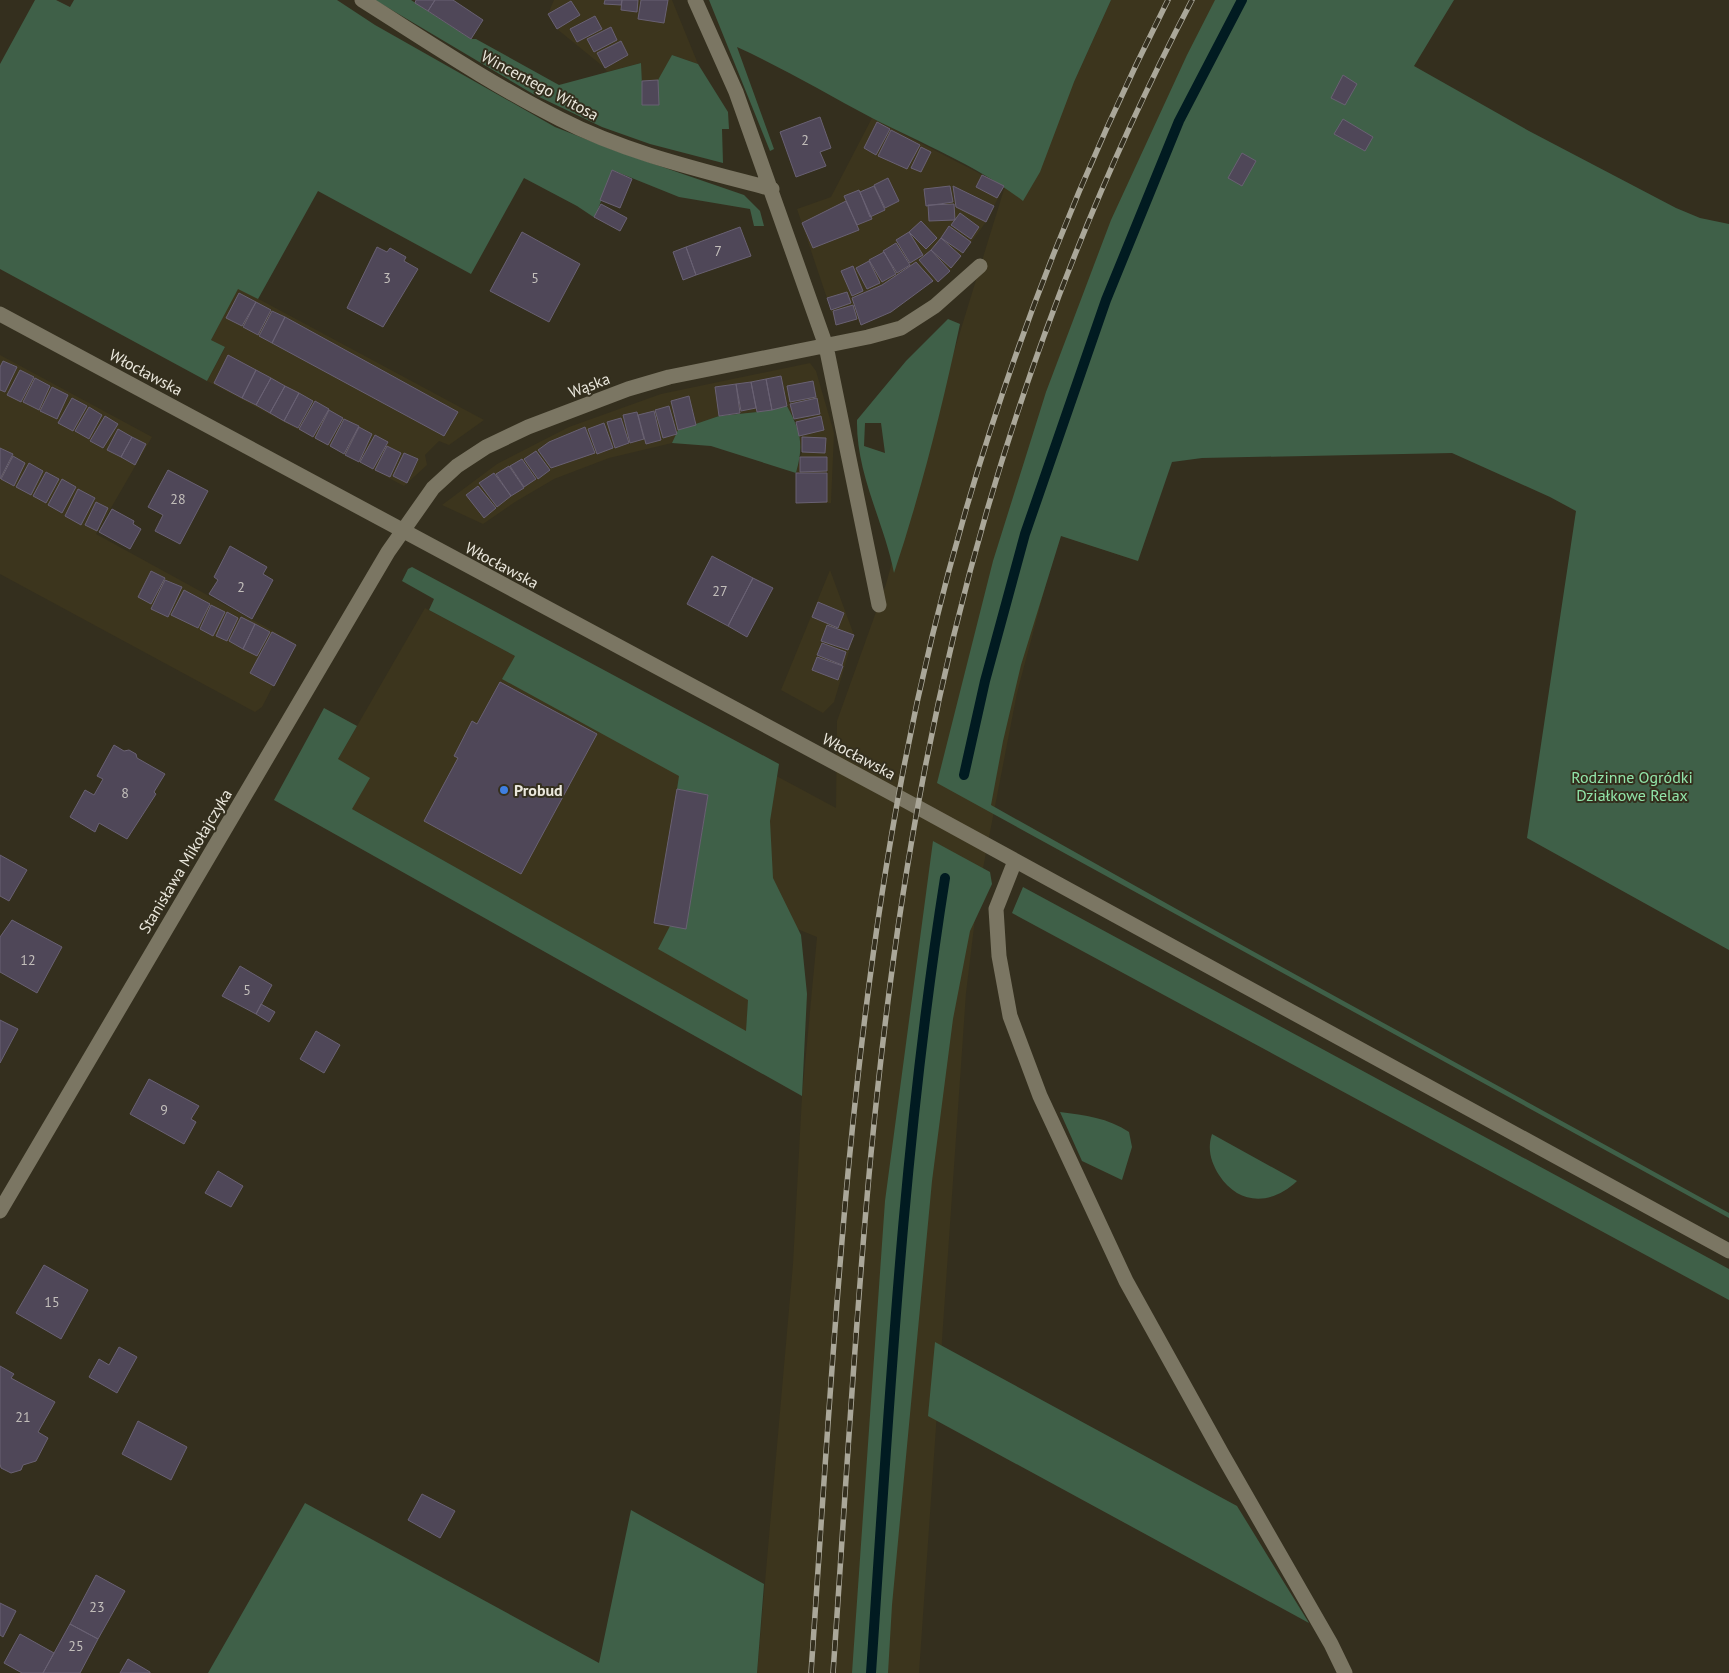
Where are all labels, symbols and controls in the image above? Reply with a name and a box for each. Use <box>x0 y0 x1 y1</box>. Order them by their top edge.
street label: Wincentego Witosa <box>478 46 602 124</box>
house number: 2 <box>801 131 809 149</box>
house number: 7 <box>714 242 722 260</box>
house number: 3 <box>383 269 391 287</box>
house number: 5 <box>531 269 539 287</box>
street label: Włocławska <box>106 344 186 400</box>
street label: Wąska <box>565 368 613 402</box>
house number: 28 <box>170 490 186 508</box>
street label: Włocławska <box>462 537 542 593</box>
house number: 2 <box>237 578 245 596</box>
house number: 27 <box>712 582 728 600</box>
street label: Włocławska <box>819 728 899 784</box>
park label: Rodzinne Ogródki Działkowe Relax <box>1571 767 1693 805</box>
place label: Probud <box>514 780 563 800</box>
house number: 8 <box>121 784 129 802</box>
marker: Probud <box>498 784 510 796</box>
street label: Stanisława Mikołajczyka <box>134 785 236 937</box>
house number: 12 <box>20 951 36 969</box>
house number: 5 <box>243 981 251 999</box>
house number: 9 <box>160 1101 168 1119</box>
house number: 15 <box>44 1293 60 1311</box>
house number: 21 <box>15 1408 31 1426</box>
house number: 23 <box>89 1598 105 1616</box>
house number: 25 <box>68 1637 84 1655</box>

